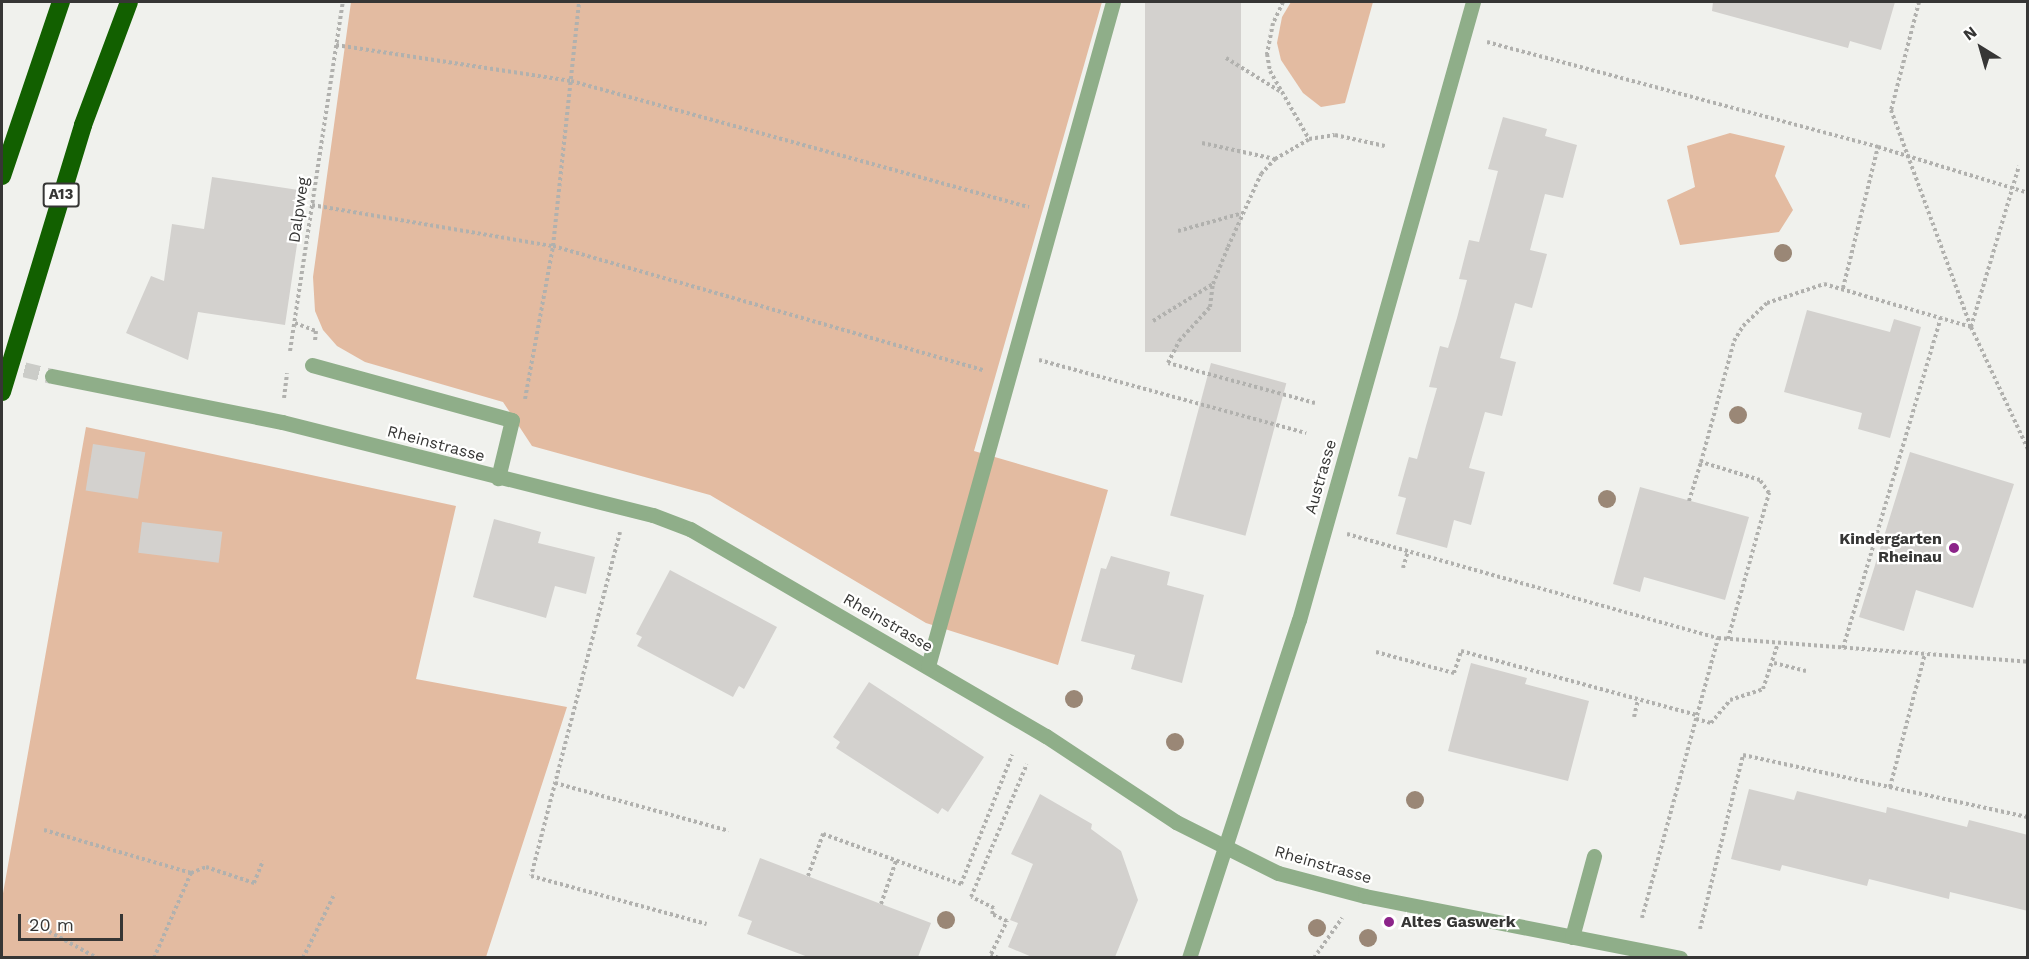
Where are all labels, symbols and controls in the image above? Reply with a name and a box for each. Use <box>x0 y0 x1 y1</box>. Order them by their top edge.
north arrow <box>1951 18 2011 78</box>
text: N <box>1959 22 1980 44</box>
street label: Dalpweg <box>285 176 313 244</box>
road number: A13 <box>42 183 80 207</box>
street label: Rheinstrasse <box>385 422 487 466</box>
street label: Austrasse <box>1301 437 1341 517</box>
place label: Kindergarten Rheinau <box>1839 529 1942 567</box>
marker: Kindergarten Rheinau <box>1947 541 1961 555</box>
street label: Rheinstrasse <box>840 590 936 656</box>
street label: Rheinstrasse <box>1272 842 1374 888</box>
scale bar <box>21 902 126 940</box>
place label: Altes Gaswerk <box>1401 912 1516 932</box>
text: 20 m <box>29 914 74 935</box>
marker: Altes Gaswerk <box>1382 915 1396 929</box>

